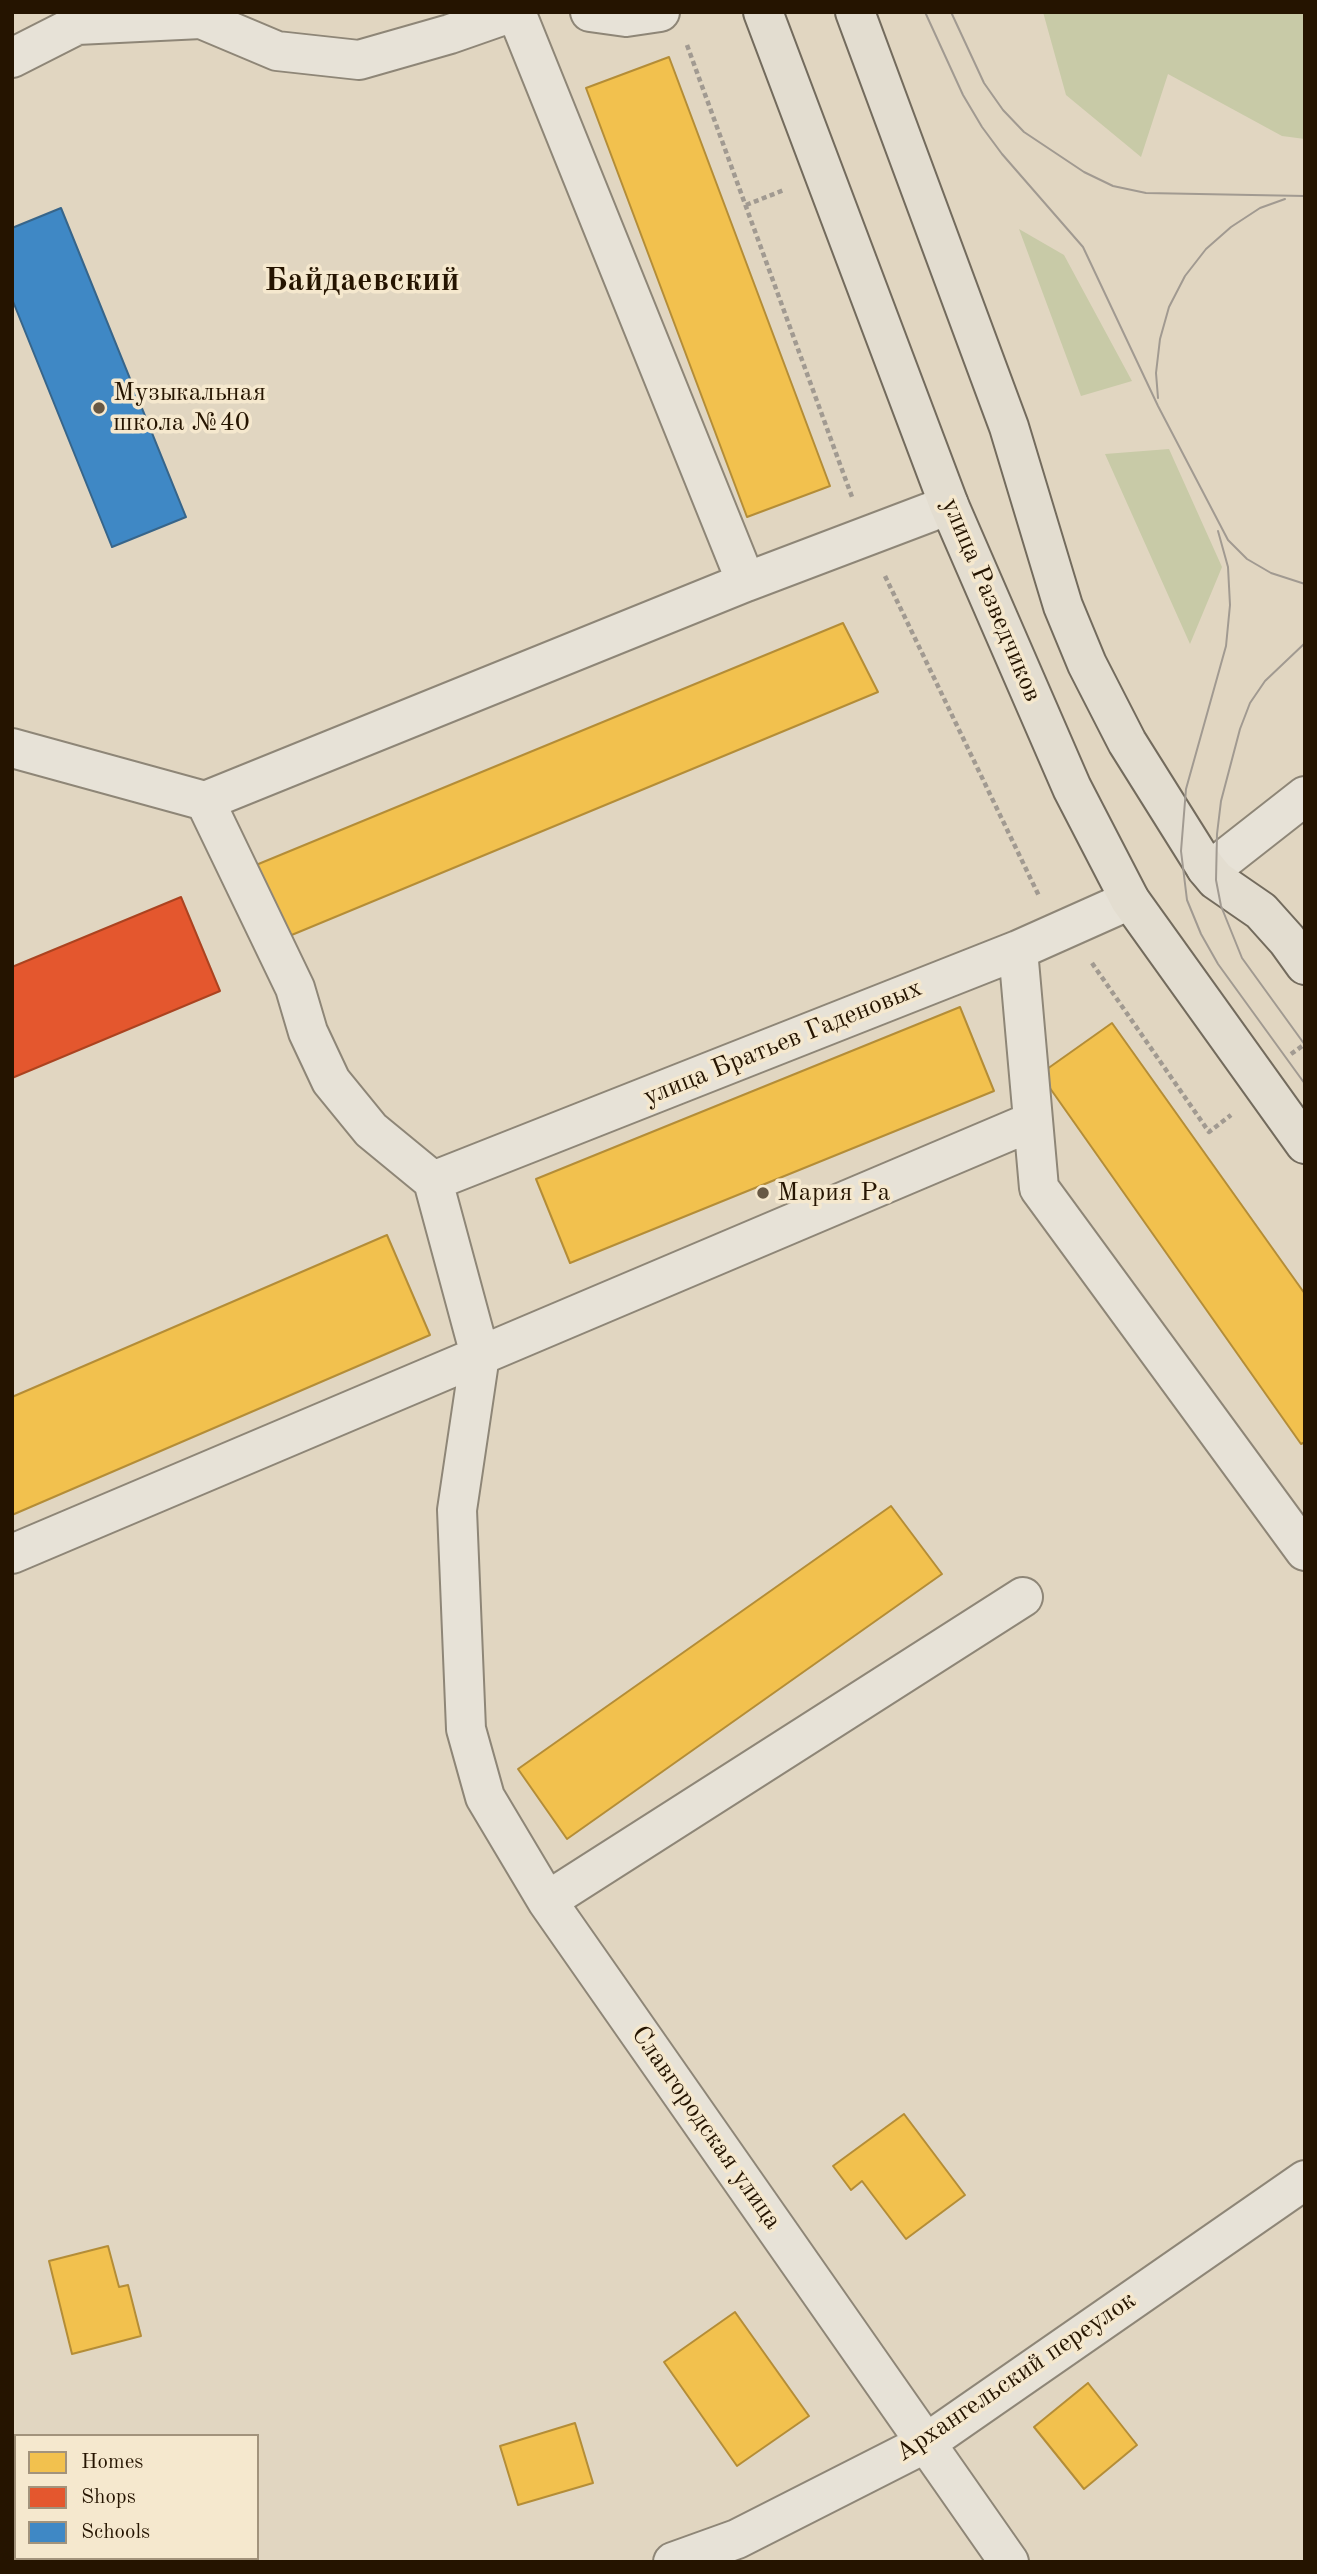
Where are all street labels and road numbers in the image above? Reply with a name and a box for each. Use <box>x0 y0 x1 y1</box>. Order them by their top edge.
street label: улица Разведчиков <box>934 493 1048 707</box>
street label: улица Братьев Гаденовых <box>639 973 927 1113</box>
street label: Славгородская улица <box>624 2020 788 2236</box>
street label: Архангельский переулок <box>890 2285 1142 2469</box>

